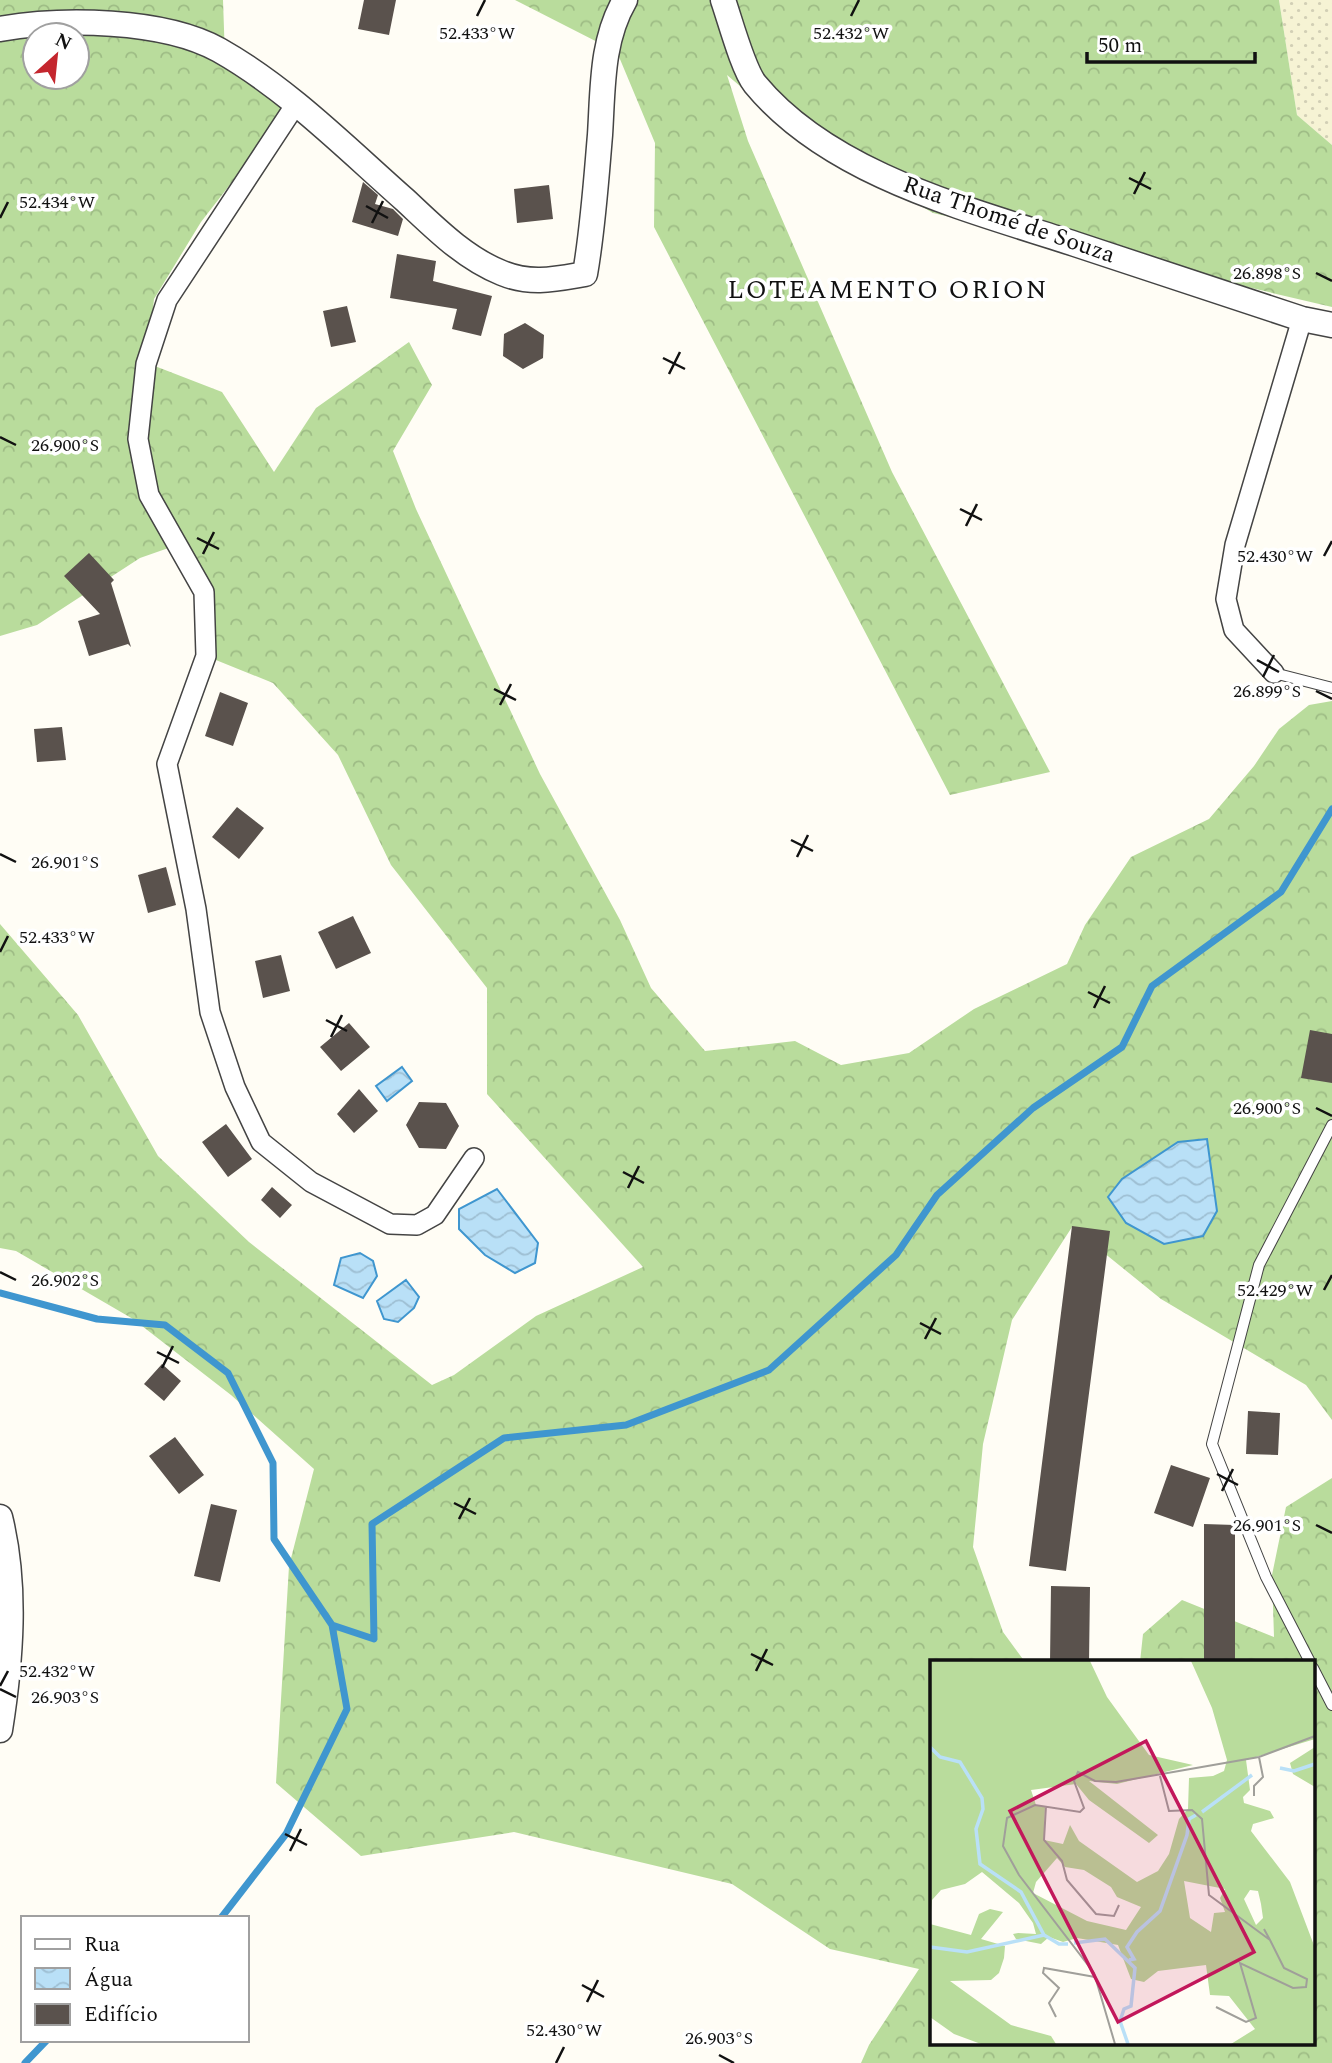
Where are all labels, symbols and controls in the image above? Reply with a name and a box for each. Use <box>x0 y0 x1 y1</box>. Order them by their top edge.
text: 52.433°W <box>439 20 515 47</box>
text: 52.432°W <box>813 20 889 47</box>
north arrow <box>21 21 91 91</box>
scale bar <box>1087 21 1255 65</box>
text: N <box>50 26 77 59</box>
text: 50 m <box>1098 30 1142 62</box>
street label: Rua Thomé de Souza <box>898 167 1120 273</box>
text: 52.434°W <box>19 189 95 216</box>
text: 26.898°S <box>1233 260 1301 287</box>
district label: LOTEAMENTO ORION <box>727 270 1049 310</box>
text: 26.900°S <box>31 432 99 459</box>
text: 52.430°W <box>1237 543 1313 570</box>
text: 26.899°S <box>1233 678 1301 705</box>
text: 26.901°S <box>31 849 99 876</box>
text: 52.433°W <box>19 924 95 951</box>
text: 26.900°S <box>1233 1095 1301 1122</box>
text: 26.902°S <box>31 1267 99 1294</box>
text: 52.429°W <box>1237 1277 1313 1304</box>
text: 26.901°S <box>1233 1512 1301 1539</box>
text: 52.432°W <box>19 1658 95 1685</box>
inset map <box>930 1660 1314 2046</box>
text: 26.903°S <box>31 1684 99 1711</box>
legend <box>21 1916 248 2042</box>
text: Rua <box>84 1929 121 1961</box>
text: Água <box>84 1964 134 1996</box>
text: Edifício <box>84 1999 158 2031</box>
text: 52.430°W <box>526 2017 602 2044</box>
text: 26.903°S <box>685 2025 753 2052</box>

